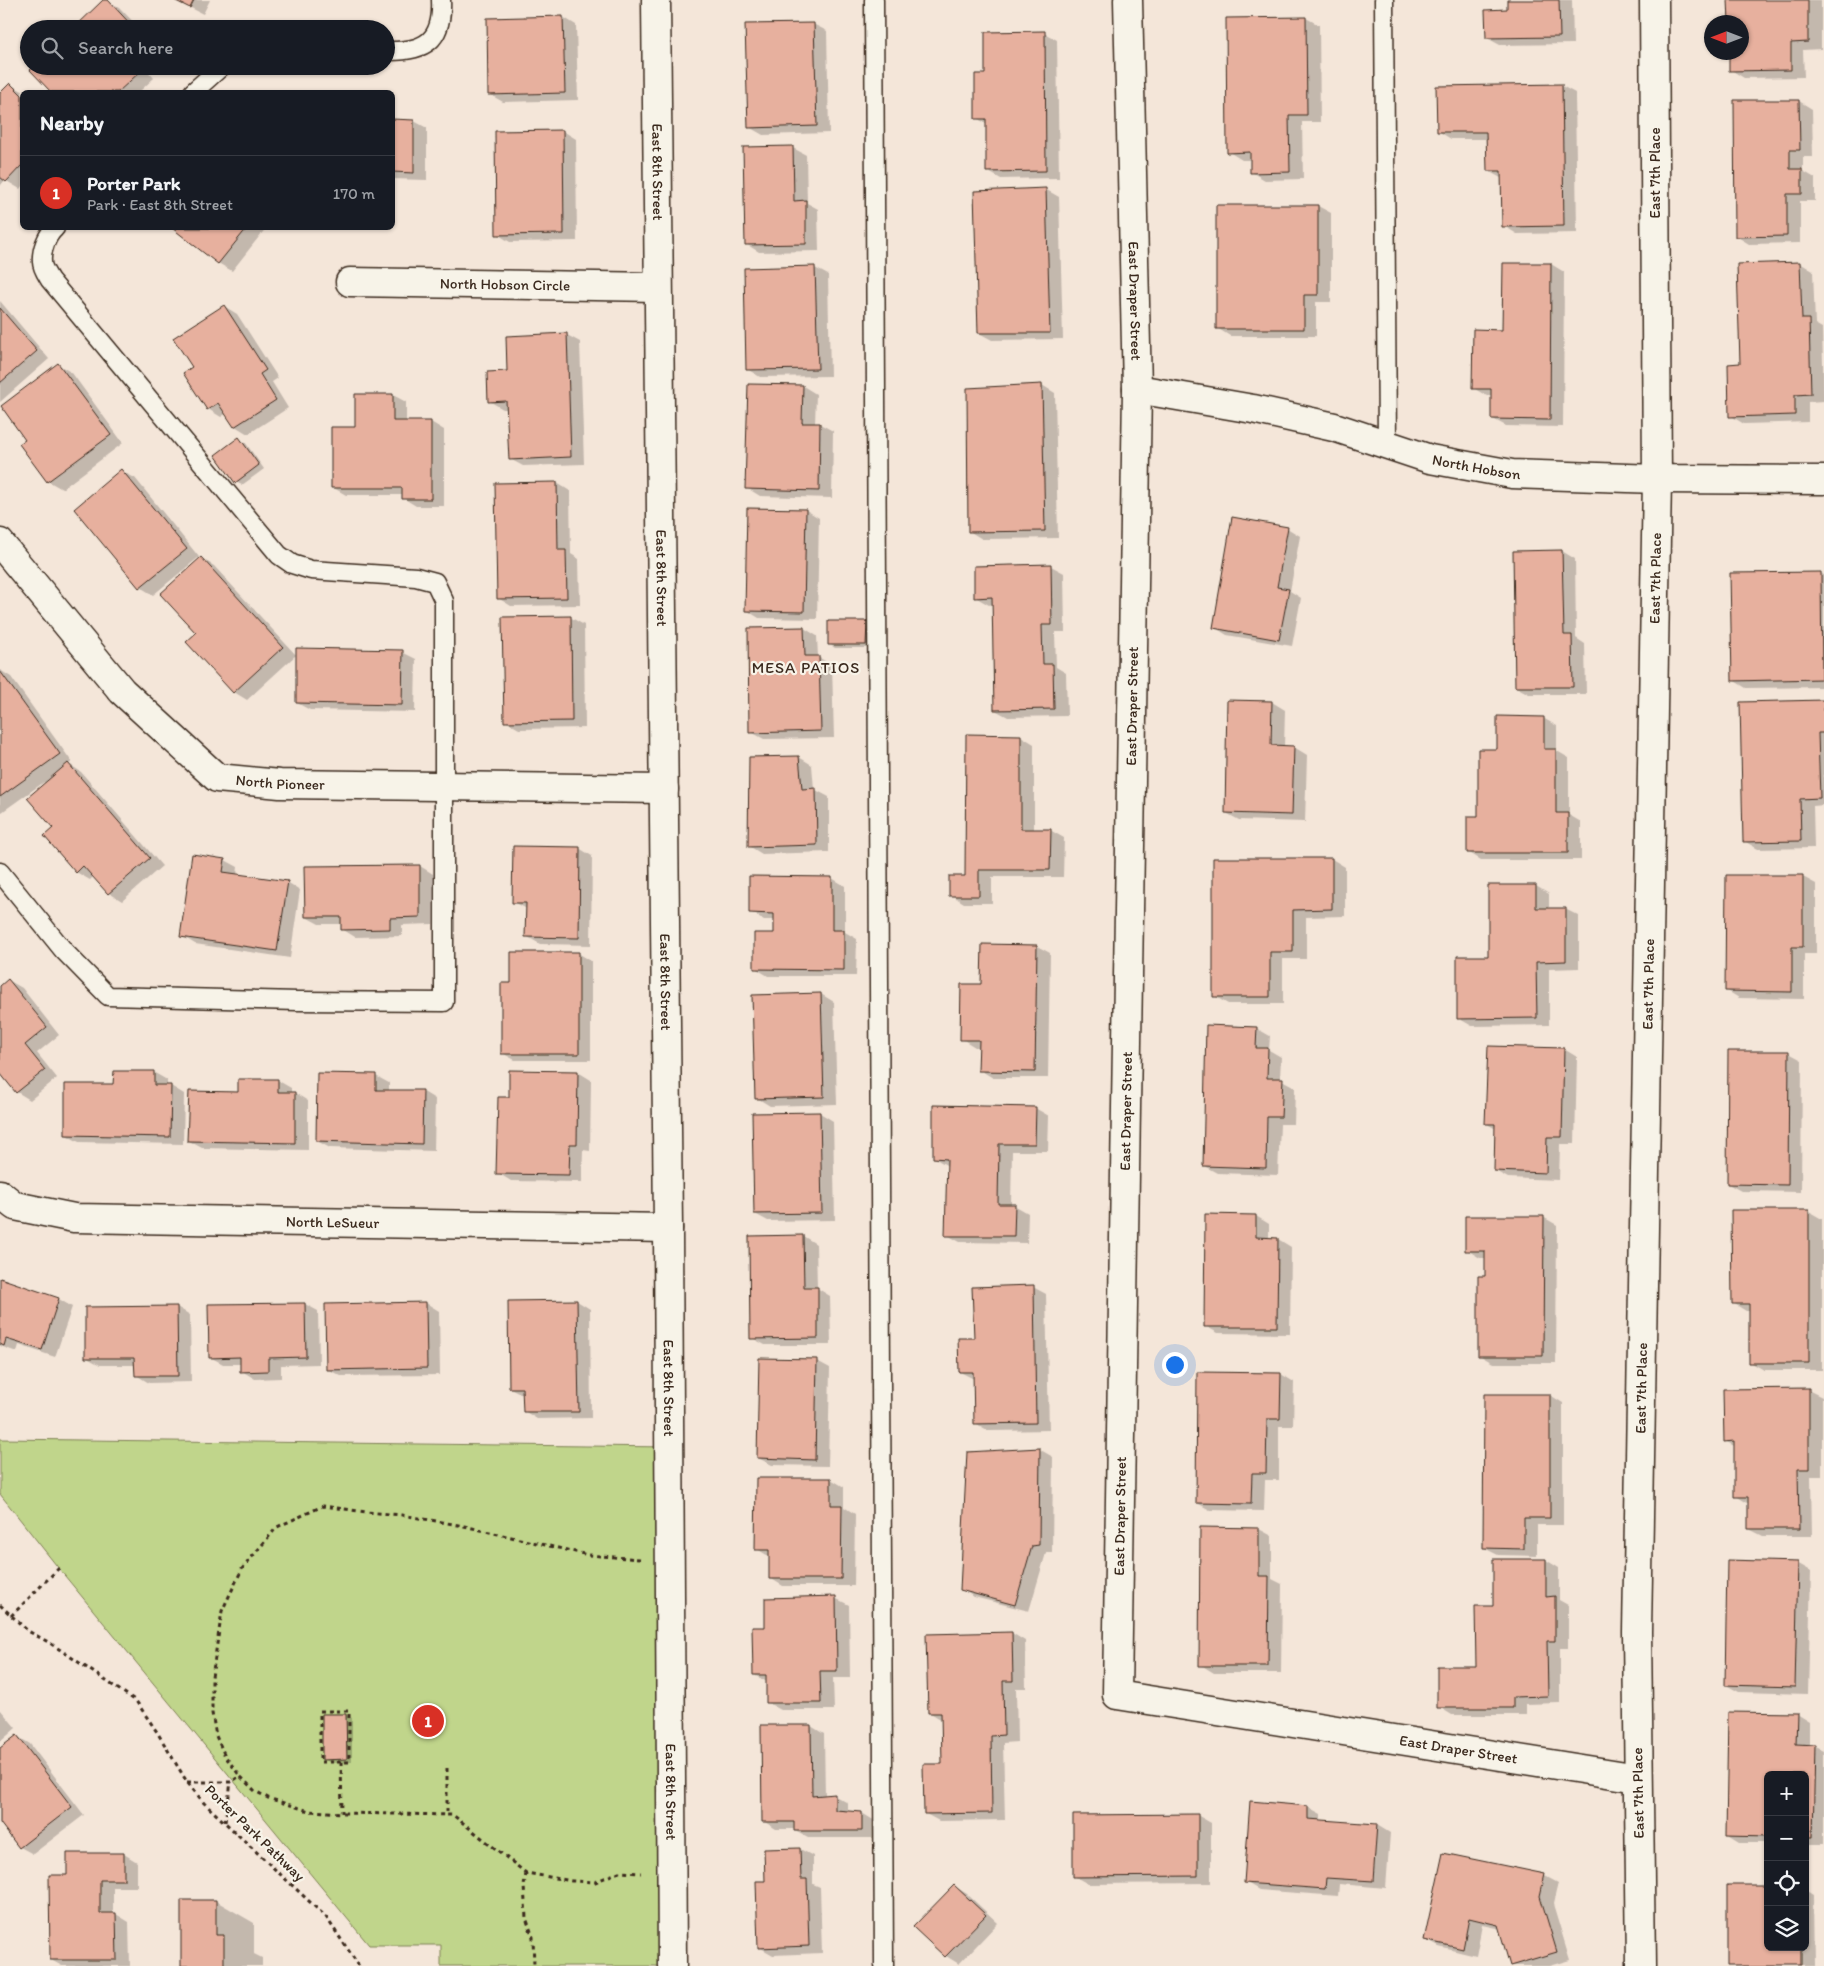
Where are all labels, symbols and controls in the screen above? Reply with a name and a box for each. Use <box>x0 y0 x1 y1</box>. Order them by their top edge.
north arrow <box>1704 15 1749 60</box>
search box <box>20 20 395 75</box>
icon: search <box>38 34 66 62</box>
text: Search here <box>78 36 173 59</box>
text: Nearby <box>40 110 104 135</box>
street label: East 8th Street <box>648 123 667 221</box>
street label: East 7th Place <box>1646 127 1664 219</box>
text: Porter Park <box>87 172 180 195</box>
text: 1 <box>52 184 60 203</box>
text: 170 m <box>333 184 375 203</box>
text: Park · East 8th Street <box>87 195 233 214</box>
street label: East Draper Street <box>1125 241 1145 361</box>
street label: North Hobson Circle <box>440 274 570 295</box>
street label: North Hobson <box>1431 451 1521 483</box>
street label: East 8th Street <box>652 529 671 627</box>
street label: East 7th Place <box>1645 532 1665 624</box>
street label: East Draper Street <box>1122 646 1142 766</box>
district label: MESA PATIOS <box>752 658 860 677</box>
street label: North Pioneer <box>235 771 325 794</box>
street label: East 8th Street <box>656 933 675 1031</box>
street label: East 7th Place <box>1638 938 1658 1030</box>
street label: East Draper Street <box>1116 1051 1136 1171</box>
street label: North LeSueur <box>286 1213 380 1232</box>
street label: East 8th Street <box>660 1339 678 1437</box>
street label: East 7th Place <box>1631 1342 1651 1434</box>
your location <box>1162 1352 1188 1378</box>
street label: East Draper Street <box>1110 1456 1130 1576</box>
pin: 1 <box>412 1702 444 1740</box>
street label: East Draper Street <box>1398 1731 1519 1768</box>
street label: East 8th Street <box>662 1743 680 1841</box>
street label: East 7th Place <box>1628 1747 1648 1839</box>
map controls <box>1764 1771 1809 1951</box>
button: + <box>1764 1771 1809 1816</box>
street label: Porter Park Pathway <box>201 1781 309 1885</box>
button: − <box>1764 1816 1809 1861</box>
button: locate <box>1764 1861 1809 1906</box>
button: layers <box>1764 1906 1809 1951</box>

